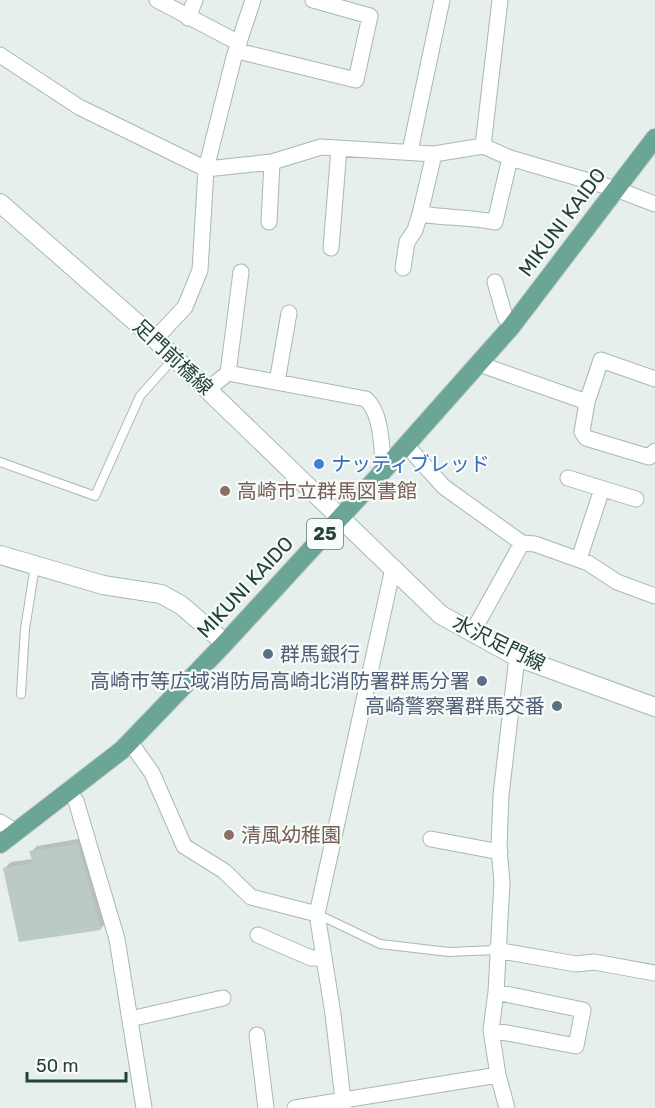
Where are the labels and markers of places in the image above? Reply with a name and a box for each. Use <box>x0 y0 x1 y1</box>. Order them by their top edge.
place label: ナッティブレッド <box>331 452 490 476</box>
marker: ナッティブレッド <box>312 457 326 471</box>
place label: 高崎市立群馬図書館 <box>237 479 417 503</box>
marker: 高崎市立群馬図書館 <box>218 484 232 498</box>
place label: 群馬銀行 <box>280 642 360 666</box>
marker: 群馬銀行 <box>261 647 275 661</box>
place label: 高崎市等広域消防局高崎北消防署群馬分署 <box>90 669 470 693</box>
marker: 高崎市等広域消防局高崎北消防署群馬分署 <box>475 674 489 688</box>
place label: 高崎警察署群馬交番 <box>365 694 545 718</box>
marker: 高崎警察署群馬交番 <box>550 699 564 713</box>
place label: 清風幼稚園 <box>241 823 341 847</box>
marker: 清風幼稚園 <box>222 828 236 842</box>

